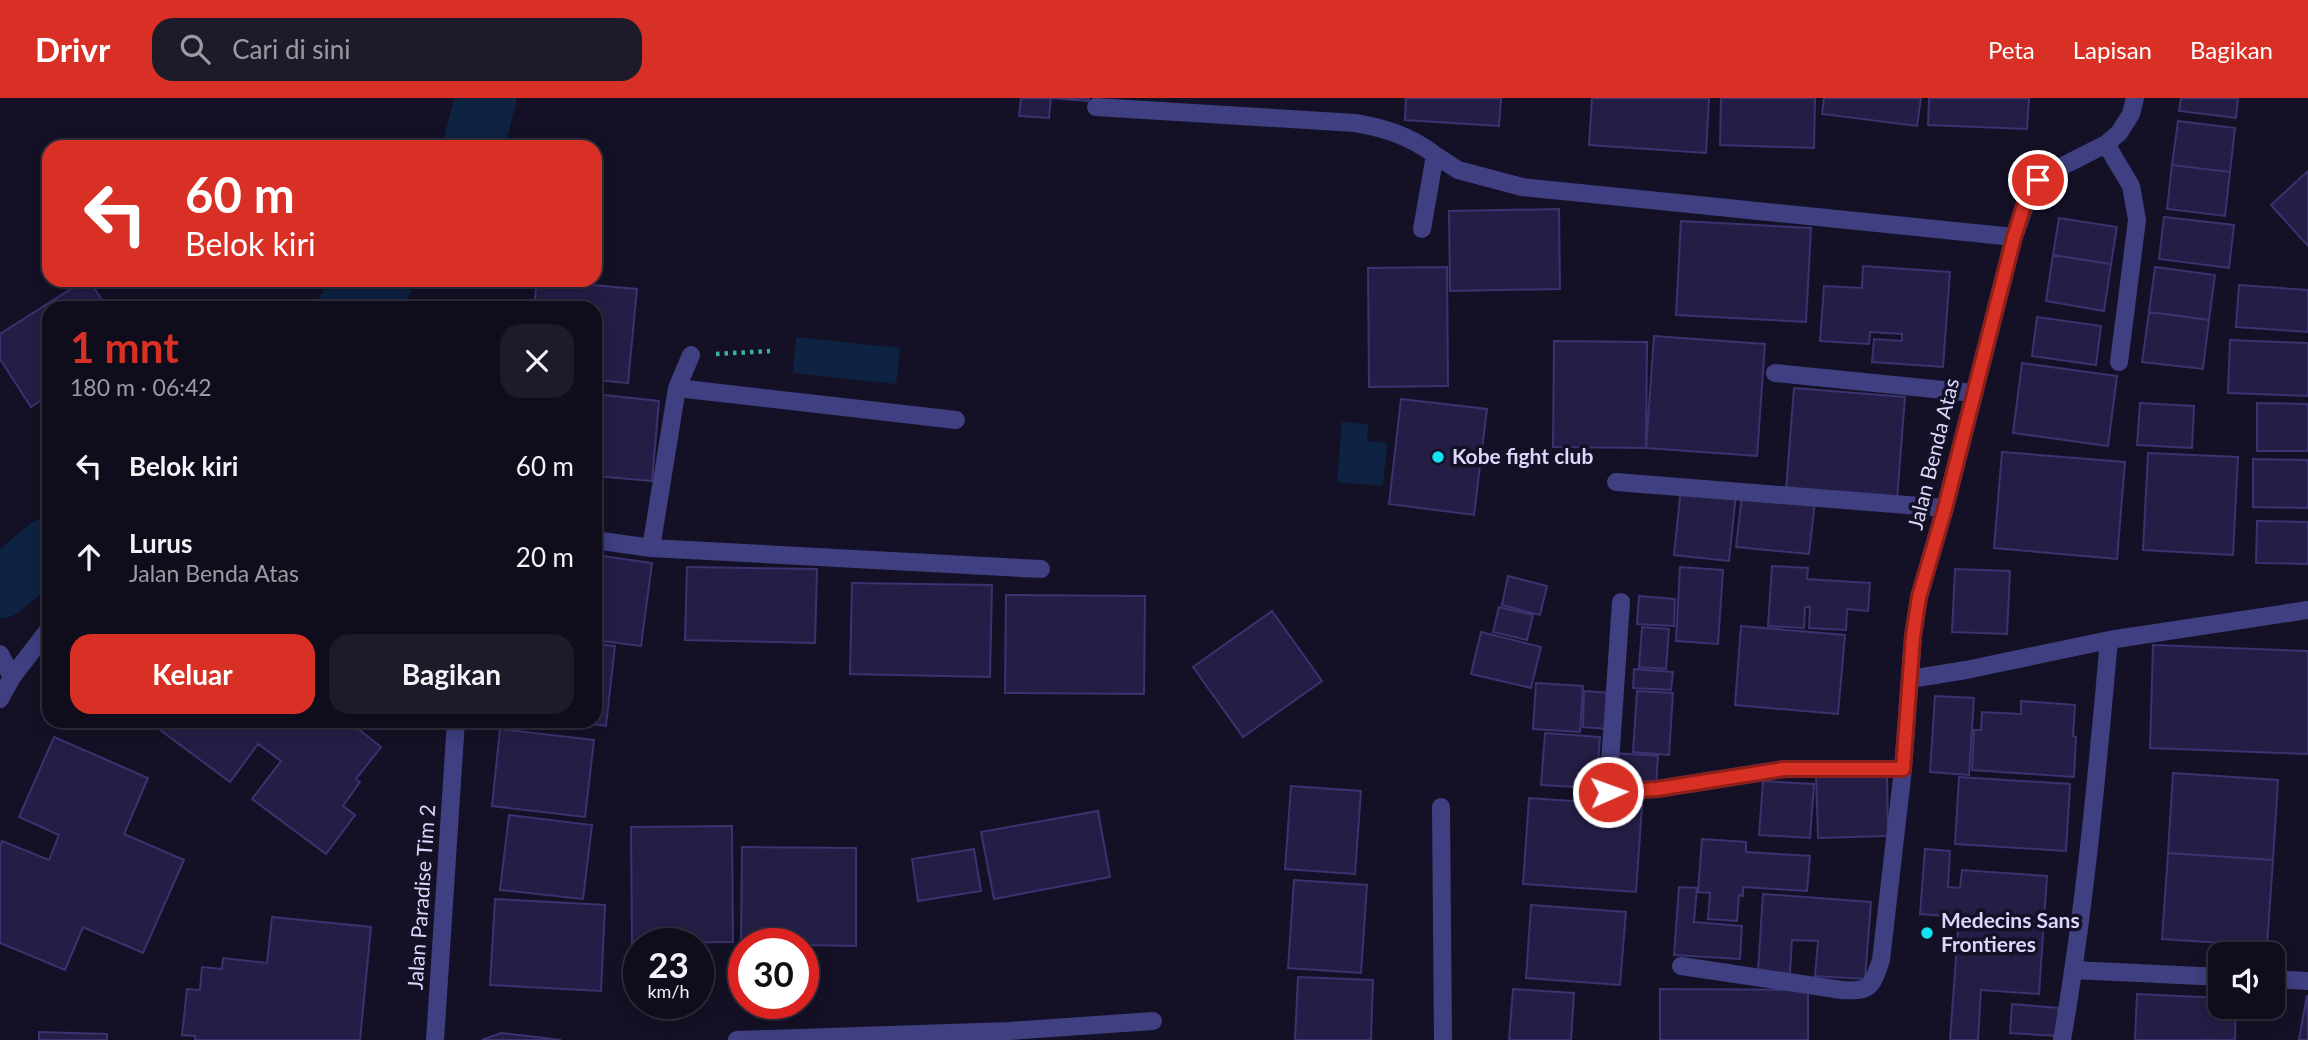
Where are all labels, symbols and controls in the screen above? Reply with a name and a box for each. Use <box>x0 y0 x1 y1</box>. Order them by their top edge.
search box <box>152 18 642 81</box>
text: Drivr <box>35 29 110 69</box>
icon: search <box>176 30 214 68</box>
text: Cari di sini <box>232 33 351 65</box>
text: Peta <box>1988 35 2035 64</box>
text: Lapisan <box>2073 35 2152 64</box>
text: Bagikan <box>2190 35 2273 64</box>
pin <box>2008 150 2068 210</box>
icon: arrive <box>2019 161 2057 199</box>
text: 60 m <box>185 165 295 223</box>
icon: left <box>70 168 161 259</box>
text: Belok kiri <box>185 224 316 263</box>
text: 1 mnt <box>70 322 179 372</box>
button: close <box>500 324 574 398</box>
text: 180 m · 06:42 <box>70 373 212 401</box>
street label: Jalan Benda Atas <box>1902 375 1963 532</box>
place label: Kobe fight club <box>1452 443 1593 468</box>
icon: left <box>70 447 108 485</box>
marker: Kobe fight club <box>1430 449 1446 465</box>
text: Belok kiri <box>129 450 238 482</box>
text: 60 m <box>516 450 574 482</box>
text: Lurus <box>129 527 192 559</box>
icon: ahead <box>70 538 108 576</box>
text: 20 m <box>516 541 574 573</box>
text: Jalan Benda Atas <box>129 559 299 587</box>
button: Keluar <box>70 634 315 714</box>
button: Bagikan <box>329 634 574 714</box>
position arrow <box>1571 755 1645 829</box>
street label: Jalan Paradise Tim 2 <box>402 803 439 991</box>
place label: Medecins Sans Frontieres <box>1941 907 2080 956</box>
marker: Medecins Sans Frontieres <box>1919 925 1935 941</box>
speed limit sign: 30 <box>728 928 819 1019</box>
map controls <box>2208 942 2285 1019</box>
button: sound <box>2208 942 2285 1019</box>
text: 23 <box>648 943 689 985</box>
text: km/h <box>647 980 690 1002</box>

